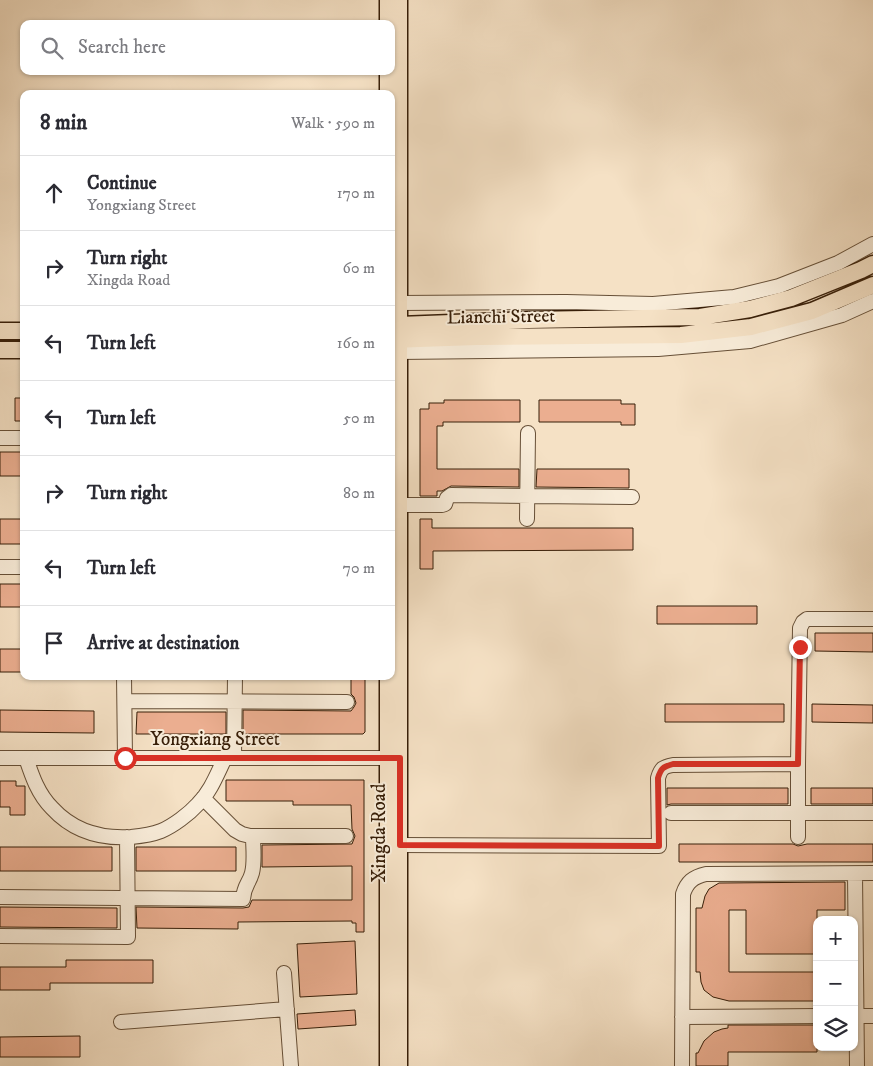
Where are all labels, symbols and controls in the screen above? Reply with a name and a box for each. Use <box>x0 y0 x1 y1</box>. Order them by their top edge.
search box <box>20 20 395 75</box>
icon: search <box>38 34 66 62</box>
text: Search here <box>78 36 166 59</box>
text: 8 min <box>40 110 87 136</box>
text: Walk · 590 m <box>291 113 375 133</box>
text: Continue <box>87 172 157 195</box>
icon: ahead <box>40 179 68 207</box>
text: 170 m <box>337 183 375 203</box>
text: Yongxiang Street <box>87 195 196 215</box>
text: Turn right <box>87 247 167 270</box>
icon: right <box>40 254 68 282</box>
text: 60 m <box>343 258 375 278</box>
text: Xingda Road <box>87 270 170 290</box>
street label: Lianchi Street <box>447 305 555 329</box>
icon: left <box>40 329 68 357</box>
text: Turn left <box>87 332 156 355</box>
text: 160 m <box>337 333 375 353</box>
icon: left <box>40 404 68 432</box>
text: Turn left <box>87 407 156 430</box>
text: 50 m <box>343 408 375 428</box>
icon: right <box>40 479 68 507</box>
text: Turn right <box>87 482 167 505</box>
text: 80 m <box>343 483 375 503</box>
icon: left <box>40 554 68 582</box>
text: Turn left <box>87 557 156 580</box>
text: 70 m <box>343 558 375 578</box>
icon: arrive <box>40 629 68 657</box>
text: Arrive at destination <box>87 632 239 655</box>
route end <box>789 636 812 659</box>
street label: Yongxiang Street <box>150 728 280 751</box>
route start <box>114 747 137 770</box>
street label: Xingda Road <box>368 783 391 882</box>
map controls <box>813 916 858 1051</box>
button: + <box>813 916 858 961</box>
button: − <box>813 961 858 1006</box>
button: layers <box>813 1006 858 1051</box>

